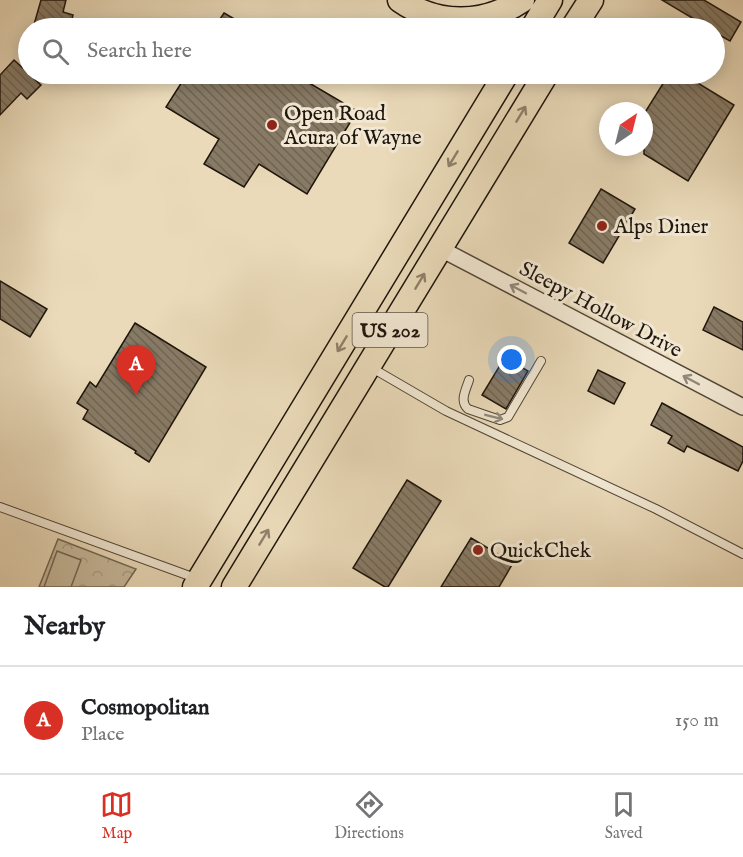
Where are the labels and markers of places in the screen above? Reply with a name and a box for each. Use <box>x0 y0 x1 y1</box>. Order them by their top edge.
place label: Open Road Acura of Wayne <box>283 101 422 152</box>
marker: Open Road Acura of Wayne <box>265 118 279 132</box>
place label: Alps Diner <box>613 214 709 241</box>
marker: Alps Diner <box>595 219 609 233</box>
pin: A <box>116 346 156 395</box>
place label: QuickChek <box>490 538 592 565</box>
marker: QuickChek <box>471 543 485 557</box>

